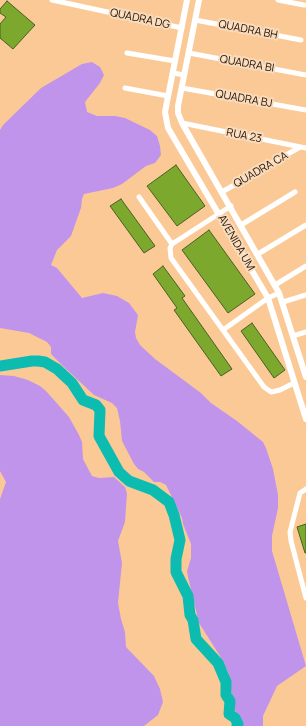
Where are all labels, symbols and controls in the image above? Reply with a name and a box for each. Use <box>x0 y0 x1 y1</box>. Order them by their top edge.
street label: QUADRA DG <box>109 6 171 32</box>
street label: QUADRA BH <box>217 18 279 42</box>
street label: QUADRA BI <box>219 53 275 75</box>
street label: QUADRA BJ <box>214 87 274 111</box>
street label: RUA 23 <box>225 126 263 146</box>
street label: QUADRA CA <box>232 149 290 191</box>
street label: AVENIDA UM <box>215 213 257 273</box>

